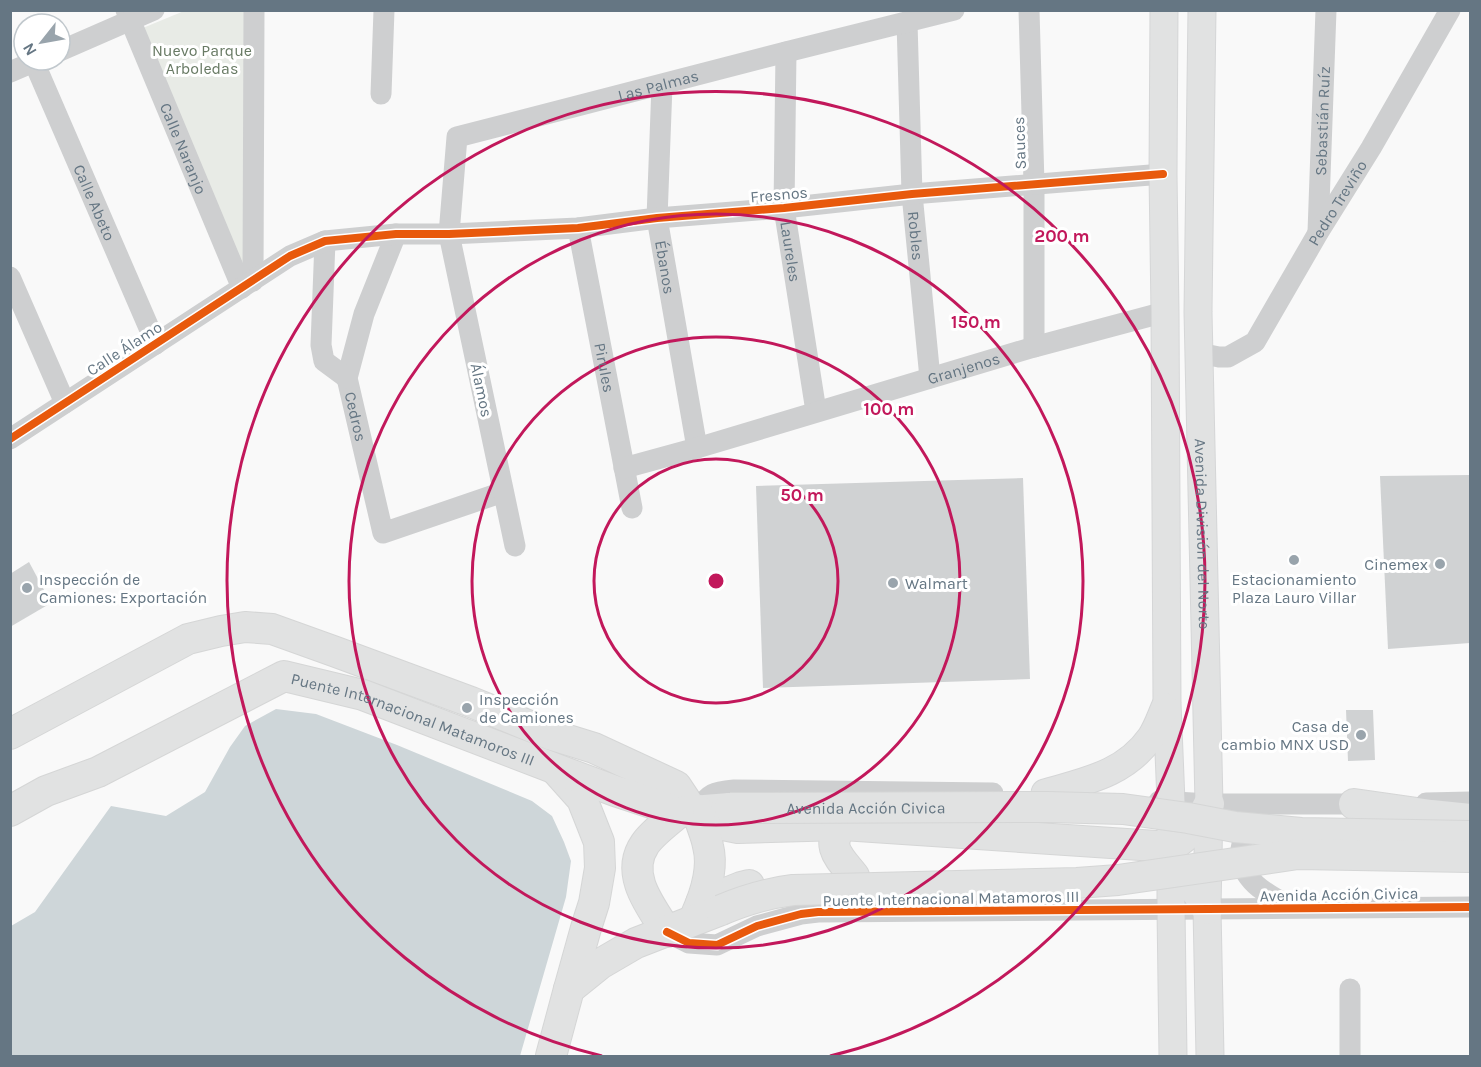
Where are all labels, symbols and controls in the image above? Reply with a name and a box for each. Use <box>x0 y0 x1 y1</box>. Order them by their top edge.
north arrow <box>12 12 72 72</box>
text: N <box>18 40 41 59</box>
park label: Nuevo Parque Arboledas <box>152 41 252 78</box>
street label: Las Palmas <box>616 66 701 105</box>
street label: Sebastián Ruíz <box>1311 66 1334 176</box>
street label: Calle Naranjo <box>156 100 211 197</box>
street label: Sauces <box>1009 116 1030 170</box>
street label: Pedro Treviño <box>1304 157 1371 249</box>
street label: Calle Abeto <box>69 162 119 244</box>
street label: Fresnos <box>750 183 809 206</box>
street label: Robles <box>904 210 927 261</box>
street label: Laureles <box>776 220 804 283</box>
text: 200 m <box>1034 225 1090 247</box>
street label: Ébanos <box>651 239 679 296</box>
text: 150 m <box>951 311 1001 333</box>
street label: Calle Álamo <box>83 317 165 380</box>
street label: Pirules <box>590 341 618 394</box>
street label: Granjenos <box>925 349 1002 388</box>
street label: Álamos <box>467 361 496 419</box>
street label: Cedros <box>341 390 370 443</box>
text: 100 m <box>864 398 914 420</box>
street label: Avenida División del Norte <box>1191 438 1214 630</box>
text: 50 m <box>780 484 824 506</box>
marker: Estacionamiento Plaza Lauro Villar <box>1287 553 1301 567</box>
place label: Cinemex <box>1364 555 1428 574</box>
marker: Cinemex <box>1433 557 1447 571</box>
place label: Inspección de Camiones: Exportación <box>39 570 207 607</box>
place label: Estacionamiento Plaza Lauro Villar <box>1232 570 1356 607</box>
centre of rings <box>706 571 726 591</box>
place label: Walmart <box>905 574 968 593</box>
marker: Walmart <box>886 576 900 590</box>
marker: Inspección de Camiones: Exportación <box>20 581 34 595</box>
street label: Puente Internacional Matamoros III <box>289 669 537 770</box>
place label: Inspección de Camiones <box>479 690 574 727</box>
marker: Inspección de Camiones <box>460 701 474 715</box>
place label: Casa de cambio MNX USD <box>1221 717 1349 754</box>
marker: Casa de cambio MNX USD <box>1354 728 1368 742</box>
street label: Avenida Acción Civica <box>787 798 945 818</box>
street label: Avenida Acción Civica <box>1259 884 1419 905</box>
street label: Puente Internacional Matamoros III <box>823 887 1079 910</box>

